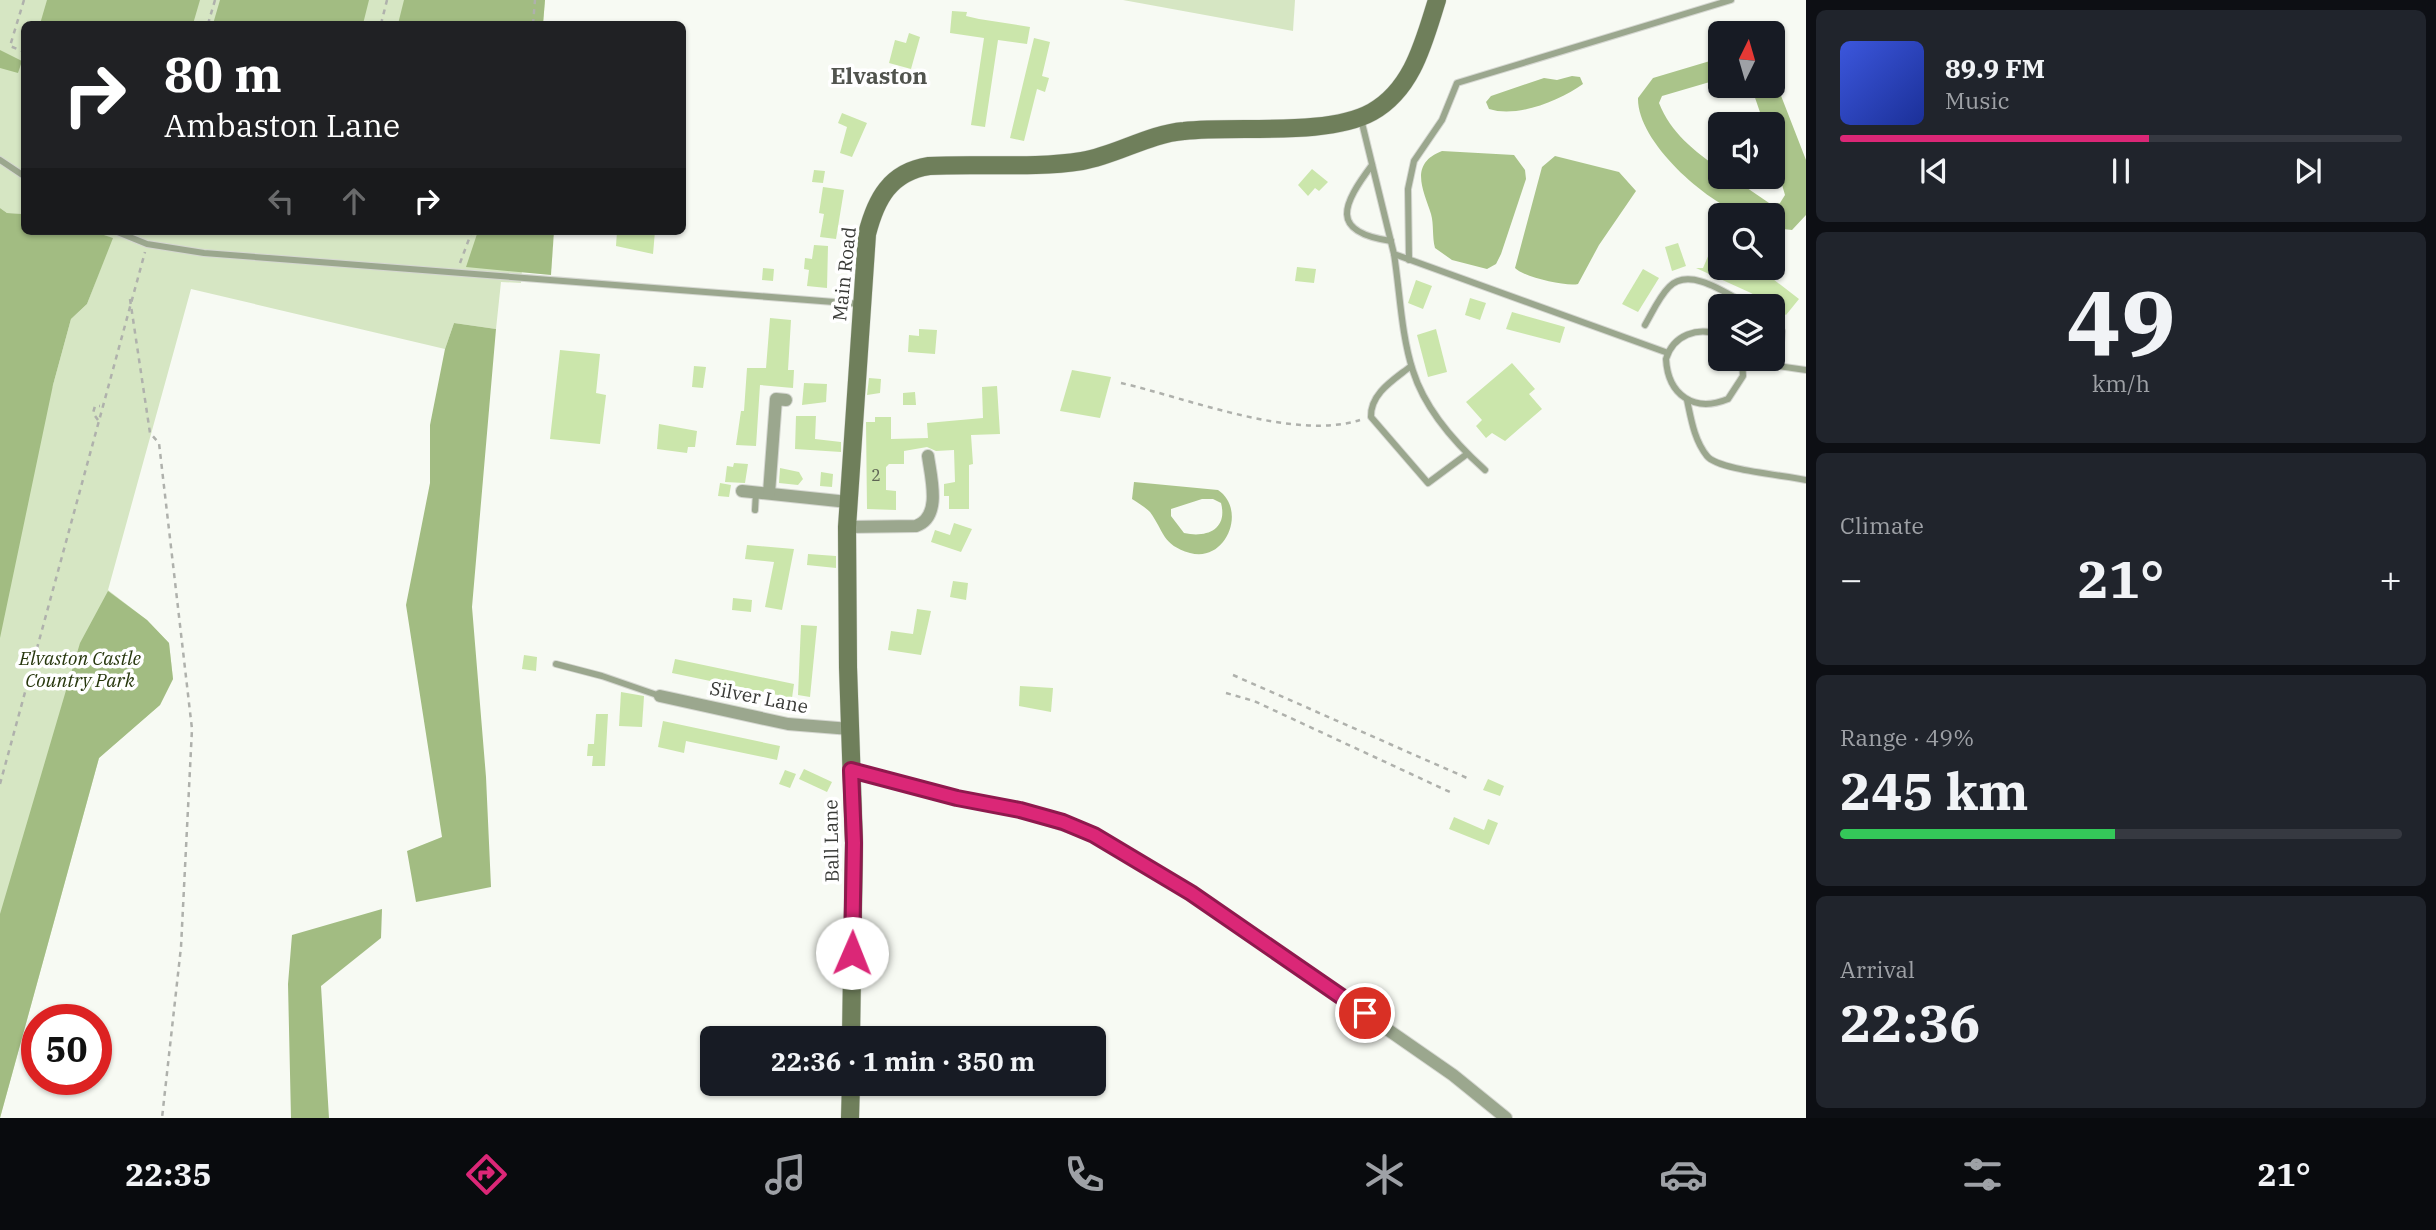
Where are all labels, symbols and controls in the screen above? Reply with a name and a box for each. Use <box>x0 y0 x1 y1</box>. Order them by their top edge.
north arrow <box>1708 21 1785 98</box>
map controls <box>1708 21 1785 371</box>
text: 80 m <box>164 42 282 105</box>
icon: right <box>49 49 140 140</box>
text: 89.9 FM <box>1945 51 2045 85</box>
district label: Elvaston <box>830 60 928 90</box>
text: Music <box>1945 85 2010 115</box>
text: Ambaston Lane <box>164 104 400 146</box>
button: sound <box>1708 112 1785 189</box>
icon: previous <box>1915 152 1953 190</box>
icon: pause <box>2102 152 2140 190</box>
icon: next <box>2289 152 2327 190</box>
icon: left <box>262 182 300 220</box>
icon: ahead <box>335 182 373 220</box>
icon: right <box>408 182 446 220</box>
button: search <box>1708 203 1785 280</box>
street label: Main Road <box>827 226 861 322</box>
text: 49 <box>2066 263 2176 381</box>
button: layers <box>1708 294 1785 371</box>
text: km/h <box>2092 368 2150 398</box>
house number: 2 <box>871 465 881 485</box>
text: Climate <box>1840 510 1924 540</box>
text: 21° <box>2078 545 2164 612</box>
text: − <box>1840 554 1863 603</box>
text: + <box>2379 554 2402 603</box>
park label: Elvaston Castle Country Park <box>18 646 142 692</box>
street label: Silver Lane <box>708 676 810 718</box>
text: Range · 49% <box>1840 722 1974 752</box>
text: 245 km <box>1840 757 2029 824</box>
street label: Ball Lane <box>818 799 844 883</box>
position arrow <box>815 916 889 990</box>
text: Arrival <box>1840 954 1915 984</box>
pin <box>1335 983 1395 1043</box>
text: 22:36 <box>1840 989 1981 1056</box>
icon: arrive <box>1346 994 1384 1032</box>
speed limit sign: 50 <box>21 1004 112 1095</box>
text: 22:36 · 1 min · 350 m <box>771 1044 1035 1078</box>
icon: directions <box>462 1150 511 1199</box>
icon: music <box>761 1150 810 1199</box>
icon: phone <box>1060 1150 1109 1199</box>
icon: climate <box>1360 1150 1409 1199</box>
icon: car <box>1659 1150 1708 1199</box>
icon: filters <box>1958 1150 2007 1199</box>
text: 22:35 <box>125 1153 212 1195</box>
text: 21° <box>2257 1153 2311 1195</box>

